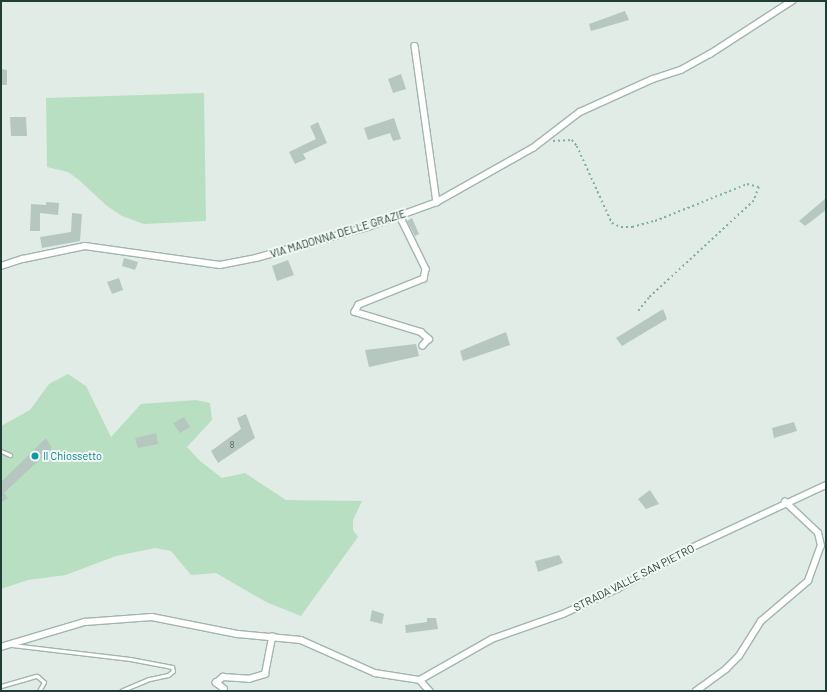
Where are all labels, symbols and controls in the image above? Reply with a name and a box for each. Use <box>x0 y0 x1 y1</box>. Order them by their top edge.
street label: VIA MADONNA DELLE GRAZIE <box>269 207 407 261</box>
house number: 8 <box>230 440 234 450</box>
place label: Il Chiossetto <box>43 449 102 463</box>
marker: Il Chiossetto <box>30 451 40 461</box>
street label: STRADA VALLE SAN PIETRO <box>571 542 697 614</box>

